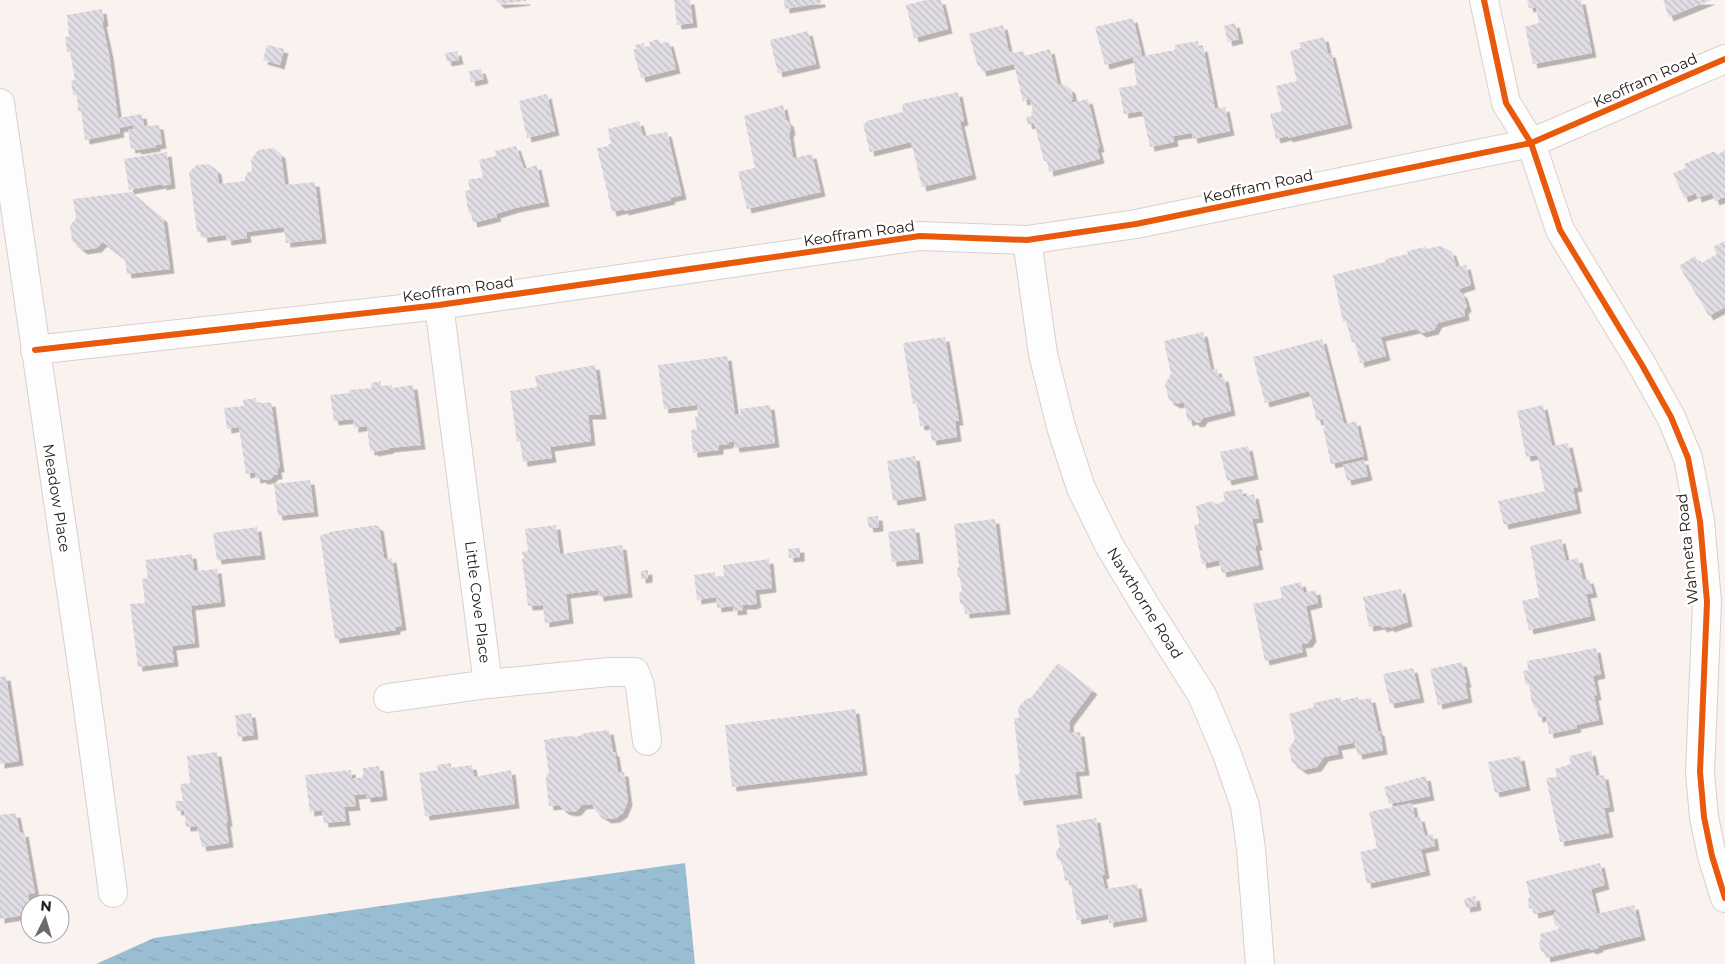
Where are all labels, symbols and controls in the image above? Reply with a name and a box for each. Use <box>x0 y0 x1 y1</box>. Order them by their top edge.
street label: Keoffram Road <box>1590 48 1700 112</box>
street label: Keoffram Road <box>1201 165 1315 207</box>
street label: Keoffram Road <box>802 216 916 250</box>
street label: Keoffram Road <box>401 272 515 306</box>
street label: Meadow Place <box>39 442 75 554</box>
street label: Wahneta Road <box>1672 492 1702 606</box>
street label: Little Cove Place <box>461 540 495 664</box>
street label: Nawthorne Road <box>1103 544 1187 662</box>
north arrow <box>20 894 70 944</box>
text: N <box>40 897 53 916</box>

